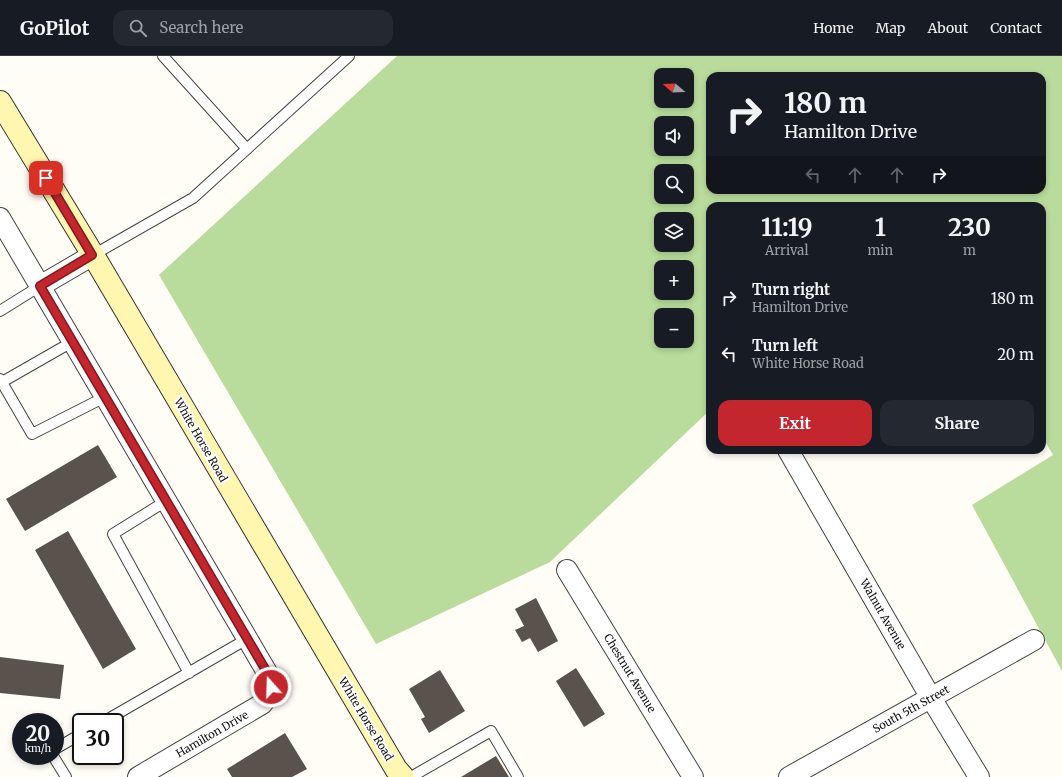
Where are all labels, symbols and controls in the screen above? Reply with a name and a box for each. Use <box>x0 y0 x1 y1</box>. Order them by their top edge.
search box <box>113 10 393 46</box>
text: GoPilot <box>20 16 89 40</box>
icon: search <box>127 17 149 39</box>
text: Search here <box>159 18 243 37</box>
text: Home <box>813 19 854 37</box>
text: Map <box>876 19 905 37</box>
text: About <box>927 19 968 37</box>
text: Contact <box>990 19 1042 37</box>
north arrow <box>654 68 694 108</box>
map controls <box>654 68 694 348</box>
text: 180 m <box>784 85 867 121</box>
icon: right <box>718 88 770 140</box>
button: sound <box>654 116 694 156</box>
text: Hamilton Drive <box>784 120 917 143</box>
pin <box>29 161 63 195</box>
button: search <box>654 164 694 204</box>
icon: left <box>802 164 824 186</box>
icon: ahead <box>844 164 866 186</box>
icon: ahead <box>886 164 908 186</box>
icon: right <box>928 164 950 186</box>
icon: arrive <box>35 167 57 189</box>
button: layers <box>654 212 694 252</box>
text: 11:19 <box>761 212 812 243</box>
text: 1 <box>875 212 886 243</box>
text: 230 <box>948 212 991 243</box>
text: Arrival <box>765 242 808 259</box>
text: min <box>867 242 893 259</box>
text: m <box>963 242 976 259</box>
button: + <box>654 260 694 300</box>
text: Turn right <box>752 280 830 299</box>
icon: right <box>718 287 740 309</box>
text: 180 m <box>991 289 1034 308</box>
text: Hamilton Drive <box>752 299 848 316</box>
button: − <box>654 308 694 348</box>
text: Turn left <box>752 336 818 355</box>
icon: left <box>718 343 740 365</box>
text: 20 m <box>997 345 1034 364</box>
text: White Horse Road <box>752 355 864 372</box>
street label: White Horse Road <box>171 395 231 485</box>
button: Exit <box>718 400 872 446</box>
button: Share <box>880 400 1034 446</box>
street label: Walnut Avenue <box>857 575 909 652</box>
street label: Chestnut Avenue <box>601 631 659 715</box>
position arrow <box>250 666 292 708</box>
street label: White Horse Road <box>335 674 397 763</box>
street label: South 5th Street <box>870 682 952 736</box>
street label: Hamilton Drive <box>173 707 251 760</box>
speed limit sign: 30 <box>72 713 124 765</box>
text: 20 <box>26 721 50 746</box>
text: km/h <box>25 742 51 755</box>

